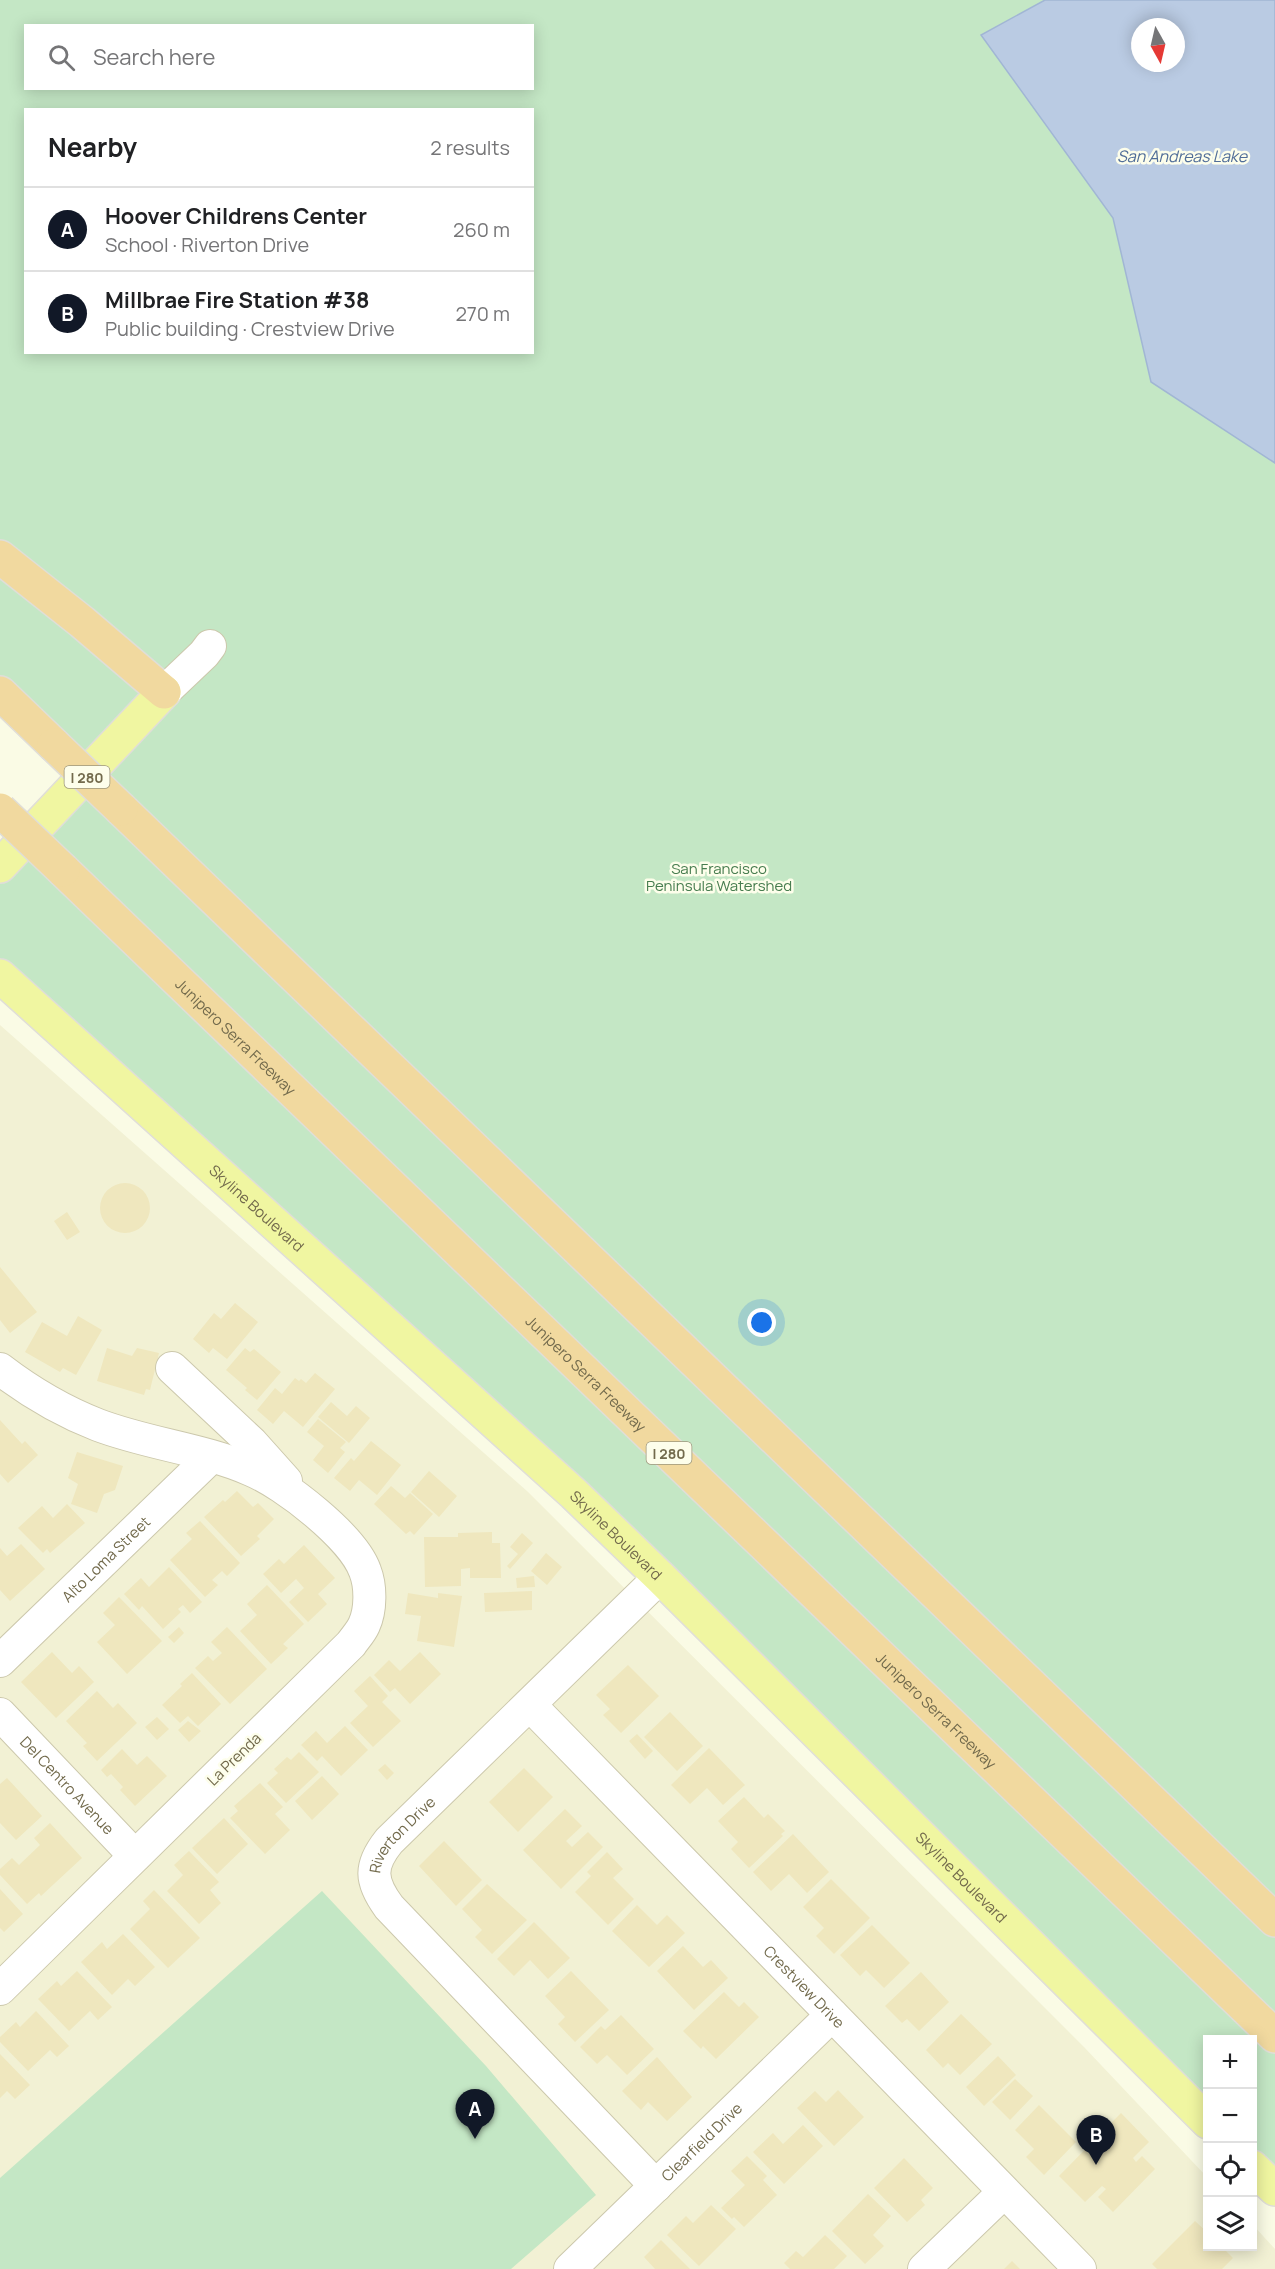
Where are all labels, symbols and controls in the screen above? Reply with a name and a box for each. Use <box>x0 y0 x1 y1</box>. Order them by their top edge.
north arrow <box>1131 18 1185 72</box>
search box <box>24 24 534 90</box>
icon: search <box>45 41 78 74</box>
text: Search here <box>93 42 215 72</box>
text: Nearby <box>48 129 137 165</box>
text: 2 results <box>430 134 510 161</box>
water label: San Andreas Lake <box>1117 145 1249 167</box>
text: Hoover Childrens Center <box>105 201 367 231</box>
text: A <box>61 216 74 243</box>
text: 260 m <box>453 216 510 243</box>
text: School · Riverton Drive <box>105 231 309 258</box>
text: Millbrae Fire Station #38 <box>105 285 369 315</box>
text: B <box>61 300 74 327</box>
text: 270 m <box>455 300 510 327</box>
text: Public building · Crestview Drive <box>105 315 395 342</box>
road number: I 280 <box>64 766 110 788</box>
park label: San Francisco Peninsula Watershed <box>646 858 792 896</box>
street label: Junipero Serra Freeway <box>171 973 301 1099</box>
street label: Skyline Boulevard <box>205 1159 309 1256</box>
your location <box>747 1308 776 1337</box>
street label: Junipero Serra Freeway <box>521 1310 651 1436</box>
road number: I 280 <box>646 1442 692 1464</box>
street label: Skyline Boulevard <box>566 1485 667 1584</box>
street label: Alto Loma Street <box>57 1511 154 1606</box>
street label: Junipero Serra Freeway <box>872 1647 1001 1773</box>
street label: La Prenda <box>202 1728 266 1790</box>
street label: Del Centro Avenue <box>16 1731 119 1839</box>
street label: Riverton Drive <box>364 1791 440 1875</box>
street label: Skyline Boulevard <box>911 1827 1012 1927</box>
street label: Crestview Drive <box>759 1940 850 2032</box>
map controls <box>1203 2035 1257 2251</box>
button: + <box>1203 2035 1257 2089</box>
button: − <box>1203 2089 1257 2143</box>
pin: A <box>456 2090 494 2139</box>
street label: Clearfield Drive <box>656 2097 747 2186</box>
pin: B <box>1076 2116 1116 2165</box>
button: locate <box>1203 2143 1257 2197</box>
button: layers <box>1203 2197 1257 2251</box>

